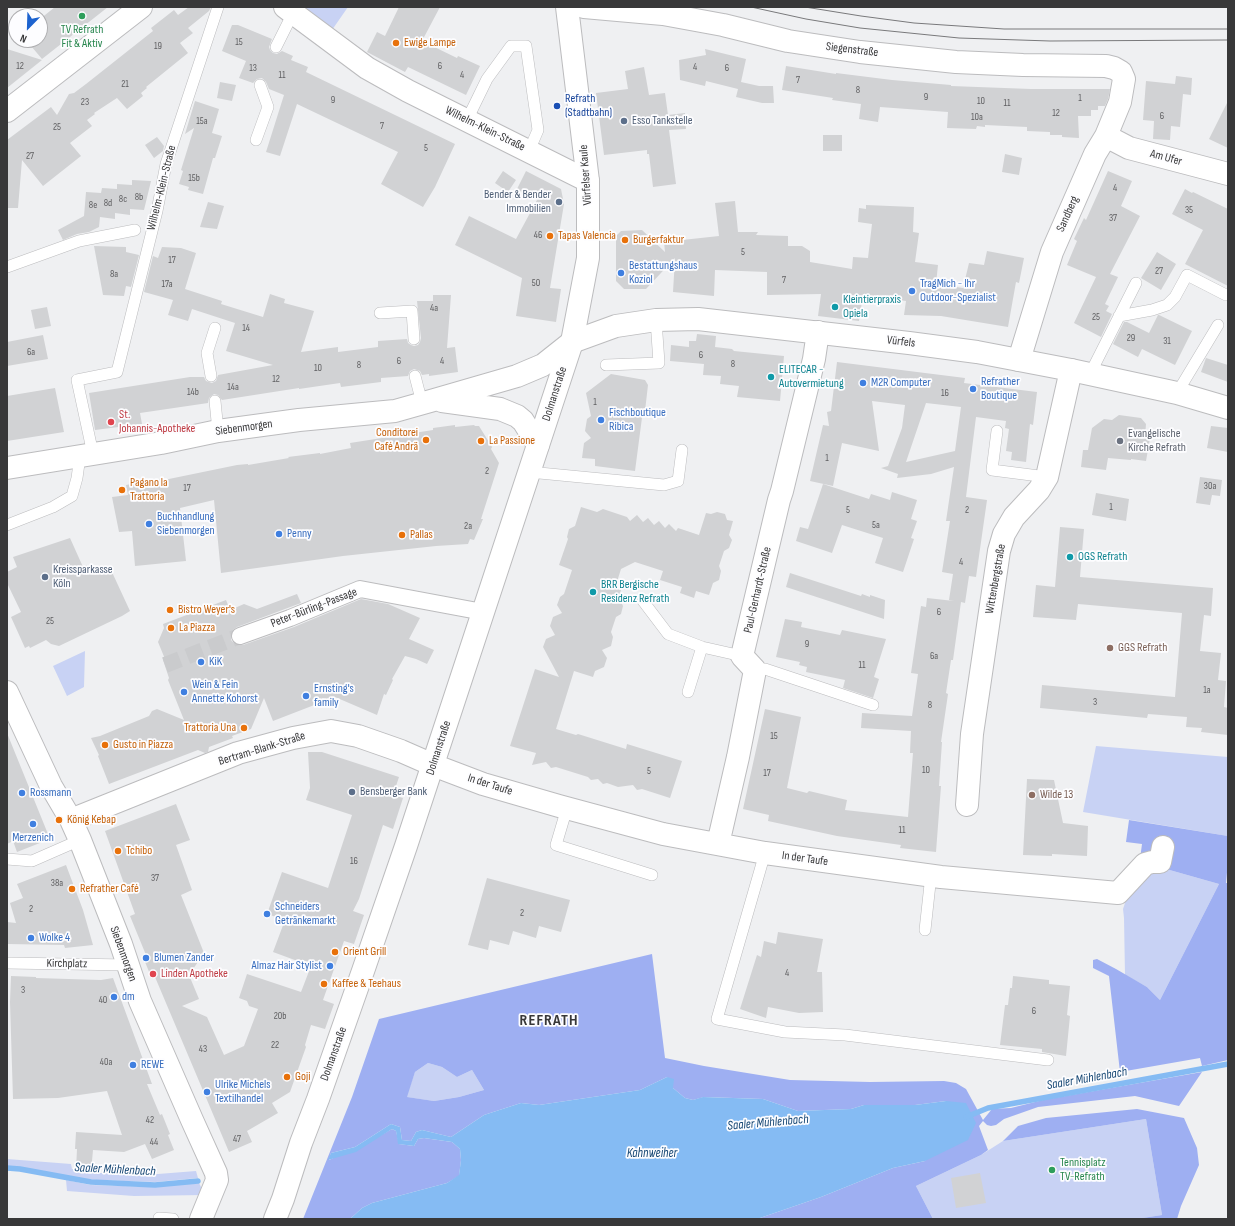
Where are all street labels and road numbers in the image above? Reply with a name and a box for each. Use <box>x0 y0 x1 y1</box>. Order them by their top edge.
street label: Siegenstraße <box>825 40 879 60</box>
street label: Wilhelm-Klein-Straße <box>443 103 527 155</box>
street label: Wilhelm-Klein-Straße <box>144 144 180 232</box>
street label: Vürfelser Kaule <box>577 144 595 206</box>
street label: Am Ufer <box>1148 147 1184 169</box>
street label: Sandberg <box>1054 194 1082 234</box>
street label: Vürfels <box>886 333 916 351</box>
street label: Dolmanstraße <box>539 365 571 423</box>
street label: Siebenmorgen <box>214 417 274 439</box>
street label: Wittenbergstraße <box>983 543 1009 615</box>
street label: Paul-Gerhardt-Straße <box>741 546 775 634</box>
street label: Peter-Bürling-Passage <box>269 585 359 631</box>
street label: Dolmanstraße <box>423 719 455 777</box>
street label: Bertram-Blank-Straße <box>217 729 307 769</box>
street label: In der Taufe <box>466 771 514 799</box>
street label: In der Taufe <box>781 849 829 869</box>
street label: Siebenmorgen <box>106 924 140 984</box>
street label: Kirchplatz <box>47 956 87 972</box>
street label: Dolmanstraße <box>318 1025 350 1083</box>

